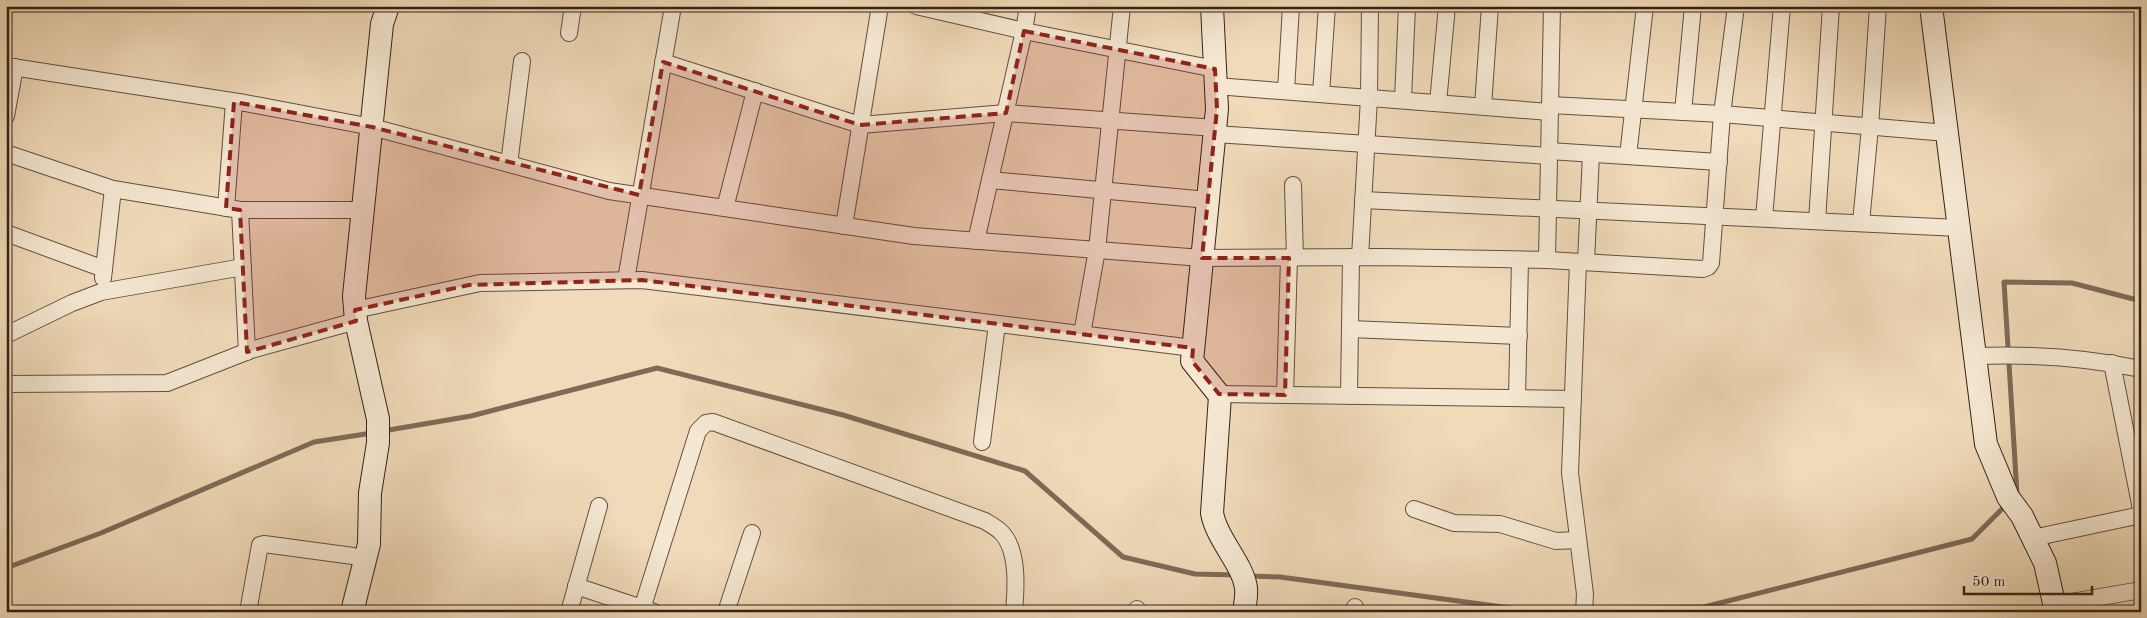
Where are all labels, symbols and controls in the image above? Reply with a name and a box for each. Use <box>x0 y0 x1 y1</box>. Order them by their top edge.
scale bar <box>1964 563 2092 595</box>
text: 50 m <box>1972 575 2006 590</box>

